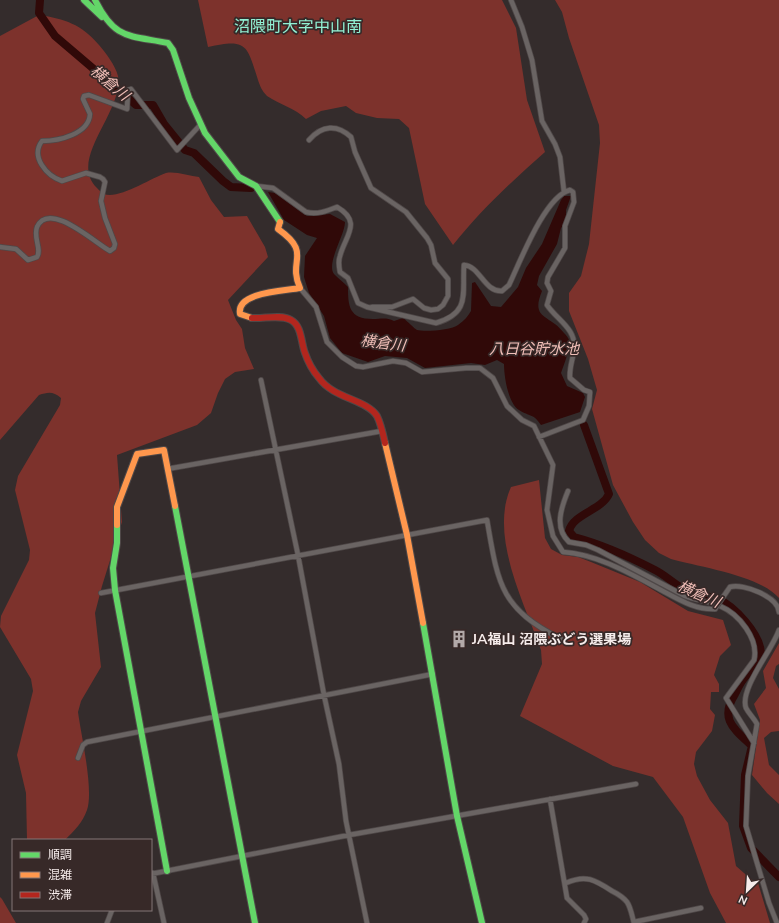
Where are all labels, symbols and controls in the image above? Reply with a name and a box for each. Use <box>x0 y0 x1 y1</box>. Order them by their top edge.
district label: 沼隈町大字中山南 <box>234 16 362 38</box>
water label: 横倉川 <box>86 61 135 106</box>
water label: 横倉川 <box>359 330 409 356</box>
water label: 八日谷貯水池 <box>489 339 581 359</box>
water label: 横倉川 <box>674 576 725 613</box>
building icon: JA福山 沼隈ぶどう選果場 <box>449 629 469 649</box>
place label: JA福山 沼隈ぶどう選果場 <box>471 630 631 649</box>
legend <box>12 839 152 911</box>
text: 順調 <box>48 847 72 863</box>
text: 混雑 <box>48 867 72 883</box>
north arrow <box>727 871 767 911</box>
text: 渋滞 <box>48 887 72 903</box>
text: N <box>736 891 750 908</box>

